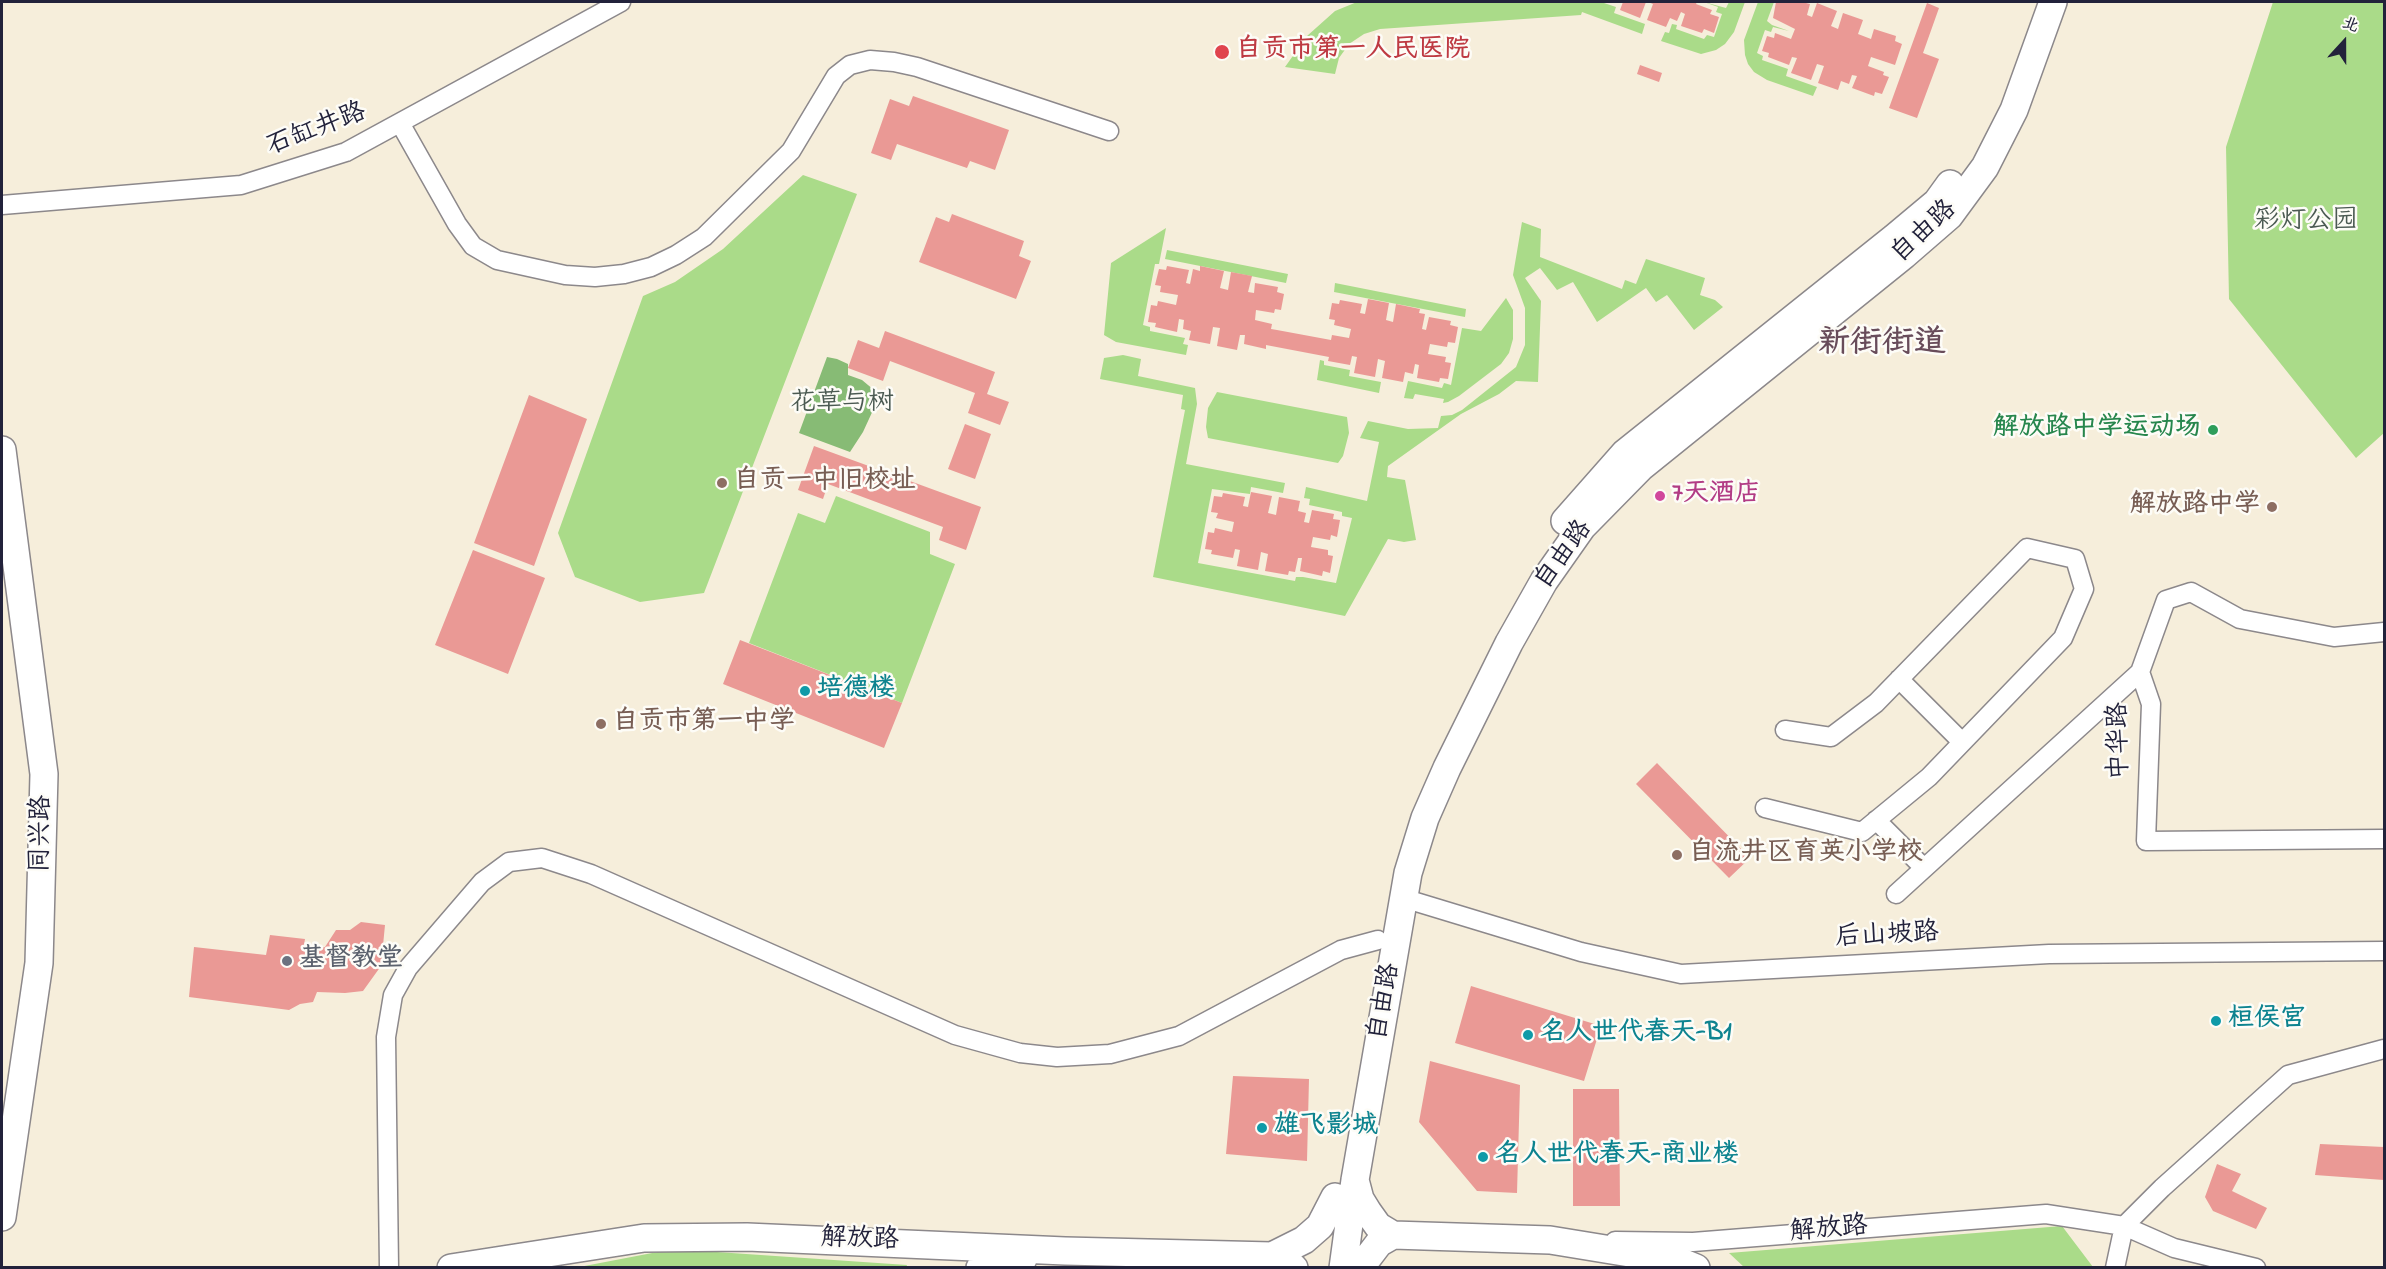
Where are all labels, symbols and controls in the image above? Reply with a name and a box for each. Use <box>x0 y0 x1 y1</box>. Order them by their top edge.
text: 北 <box>2339 11 2362 39</box>
north arrow <box>2314 12 2374 72</box>
place label: 自贡市第一人民医院 <box>1236 36 1470 68</box>
marker: 自贡市第一人民医院 <box>1213 43 1231 61</box>
street label: 石缸井路 <box>263 98 371 164</box>
street label: 自由路 <box>1886 195 1964 271</box>
park label: 彩灯公园 <box>2254 207 2358 239</box>
district label: 新街街道 <box>1818 327 1946 365</box>
park label: 花草与树 <box>790 389 894 421</box>
place label: 解放路中学运动场 <box>1993 414 2201 446</box>
marker: 解放路中学运动场 <box>2206 423 2220 437</box>
place label: 自贡一中旧校址 <box>734 467 916 499</box>
marker: 自贡一中旧校址 <box>715 476 729 490</box>
place label: 7天酒店 <box>1672 480 1761 512</box>
marker: 7天酒店 <box>1653 489 1667 503</box>
place label: 解放路中学 <box>2130 491 2260 523</box>
marker: 解放路中学 <box>2265 500 2279 514</box>
street label: 自由路 <box>1529 515 1601 597</box>
place label: 培德楼 <box>817 675 895 707</box>
marker: 培德楼 <box>798 684 812 698</box>
street label: 中华路 <box>2105 702 2137 780</box>
place label: 自贡市第一中学 <box>613 708 795 740</box>
marker: 自贡市第一中学 <box>594 717 608 731</box>
street label: 同兴路 <box>27 795 59 873</box>
place label: 自流井区育英小学校 <box>1689 839 1923 871</box>
marker: 自流井区育英小学校 <box>1670 848 1684 862</box>
street label: 后山坡路 <box>1834 919 1940 955</box>
place label: 基督教堂 <box>299 945 403 977</box>
marker: 基督教堂 <box>280 954 294 968</box>
street label: 自由路 <box>1364 961 1408 1043</box>
place label: 桓侯宫 <box>2228 1005 2306 1037</box>
marker: 桓侯宫 <box>2209 1014 2223 1028</box>
place label: 名人世代春天-B1 <box>1540 1019 1732 1051</box>
marker: 名人世代春天-B1 <box>1521 1028 1535 1042</box>
place label: 雄飞影城 <box>1274 1112 1378 1144</box>
marker: 雄飞影城 <box>1255 1121 1269 1135</box>
place label: 名人世代春天-商业楼 <box>1495 1141 1739 1173</box>
marker: 名人世代春天-商业楼 <box>1476 1150 1490 1164</box>
street label: 解放路 <box>1789 1212 1869 1250</box>
street label: 解放路 <box>820 1224 900 1258</box>

